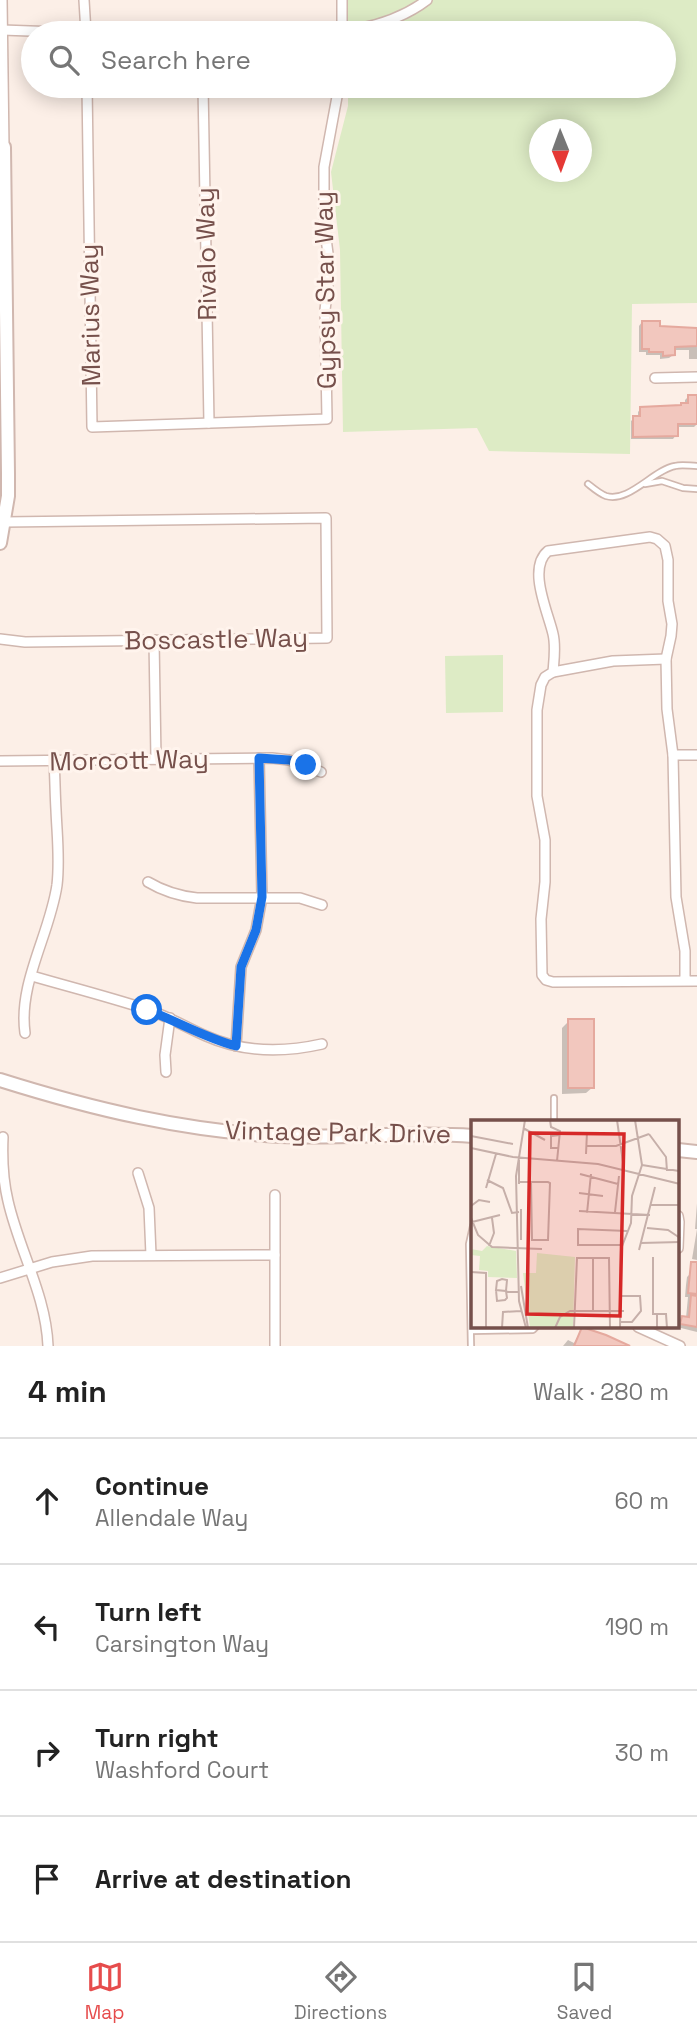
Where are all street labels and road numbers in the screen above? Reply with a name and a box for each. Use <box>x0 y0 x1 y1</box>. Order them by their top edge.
street label: Rivalo Way <box>188 187 224 321</box>
street label: Gypsy Star Way <box>306 191 344 389</box>
street label: Marius Way <box>72 243 108 387</box>
street label: Boscastle Way <box>124 620 308 658</box>
street label: Morcott Way <box>49 742 209 778</box>
street label: Vintage Park Drive <box>225 1113 451 1151</box>

